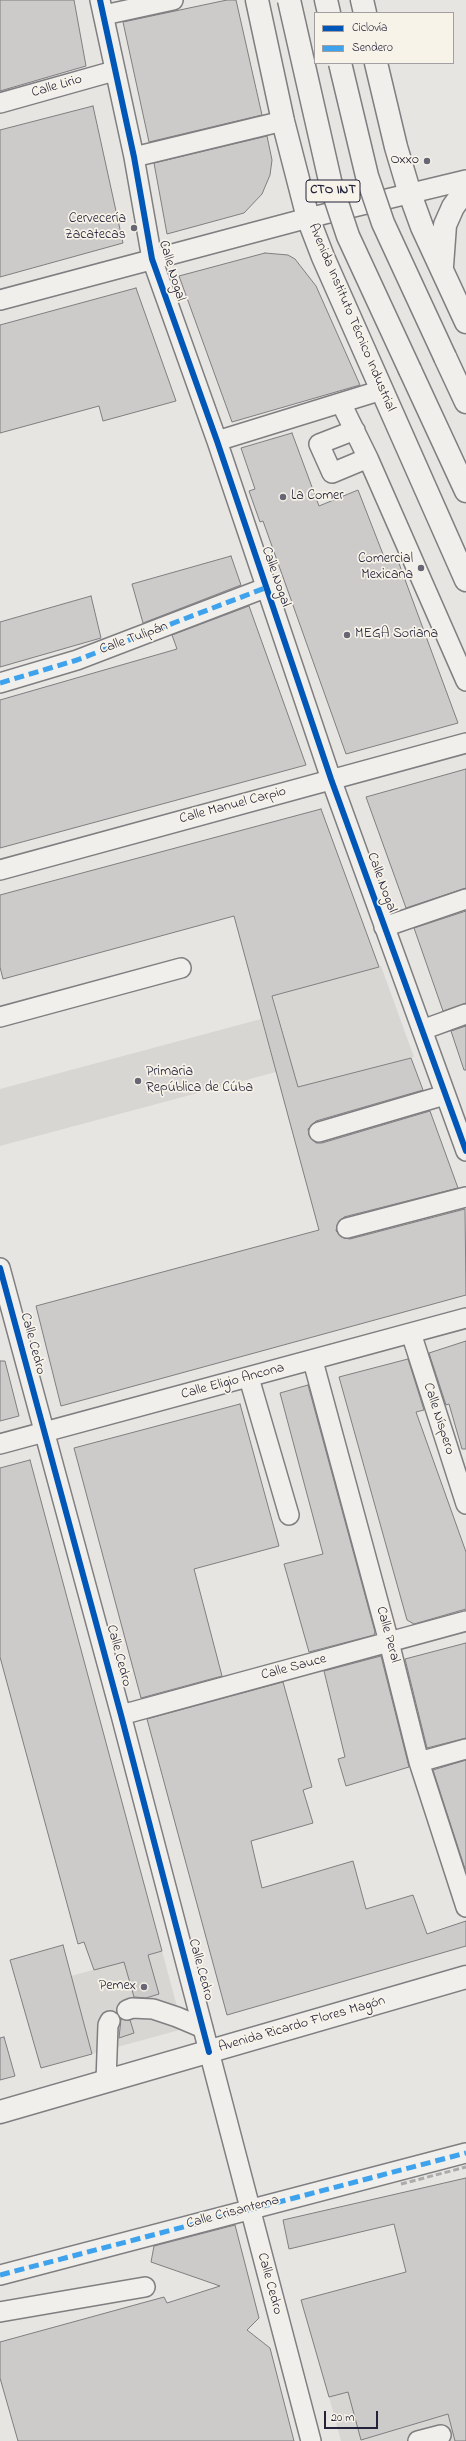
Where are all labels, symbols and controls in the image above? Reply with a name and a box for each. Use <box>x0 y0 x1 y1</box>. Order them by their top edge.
legend <box>314 12 454 64</box>
text: Ciclovía <box>352 19 388 37</box>
text: Sendero <box>352 39 393 57</box>
street label: Calle Lirio <box>30 72 84 102</box>
place label: Oxxo <box>390 153 419 169</box>
marker: Oxxo <box>422 156 432 166</box>
road number: CTO INT <box>306 180 360 202</box>
place label: Cervecería Zacatecas <box>65 212 126 244</box>
street label: Avenida Instituto Técnico Industrial <box>304 221 398 415</box>
marker: Cervecería Zacatecas <box>129 223 139 233</box>
street label: Calle Nogal <box>154 239 188 303</box>
place label: La Comer <box>291 489 344 505</box>
marker: La Comer <box>278 492 288 502</box>
street label: Calle Nogal <box>257 545 293 609</box>
place label: Comercial Mexicana <box>358 552 413 584</box>
marker: Comercial Mexicana <box>416 563 426 573</box>
street label: Calle Tulipán <box>98 619 170 659</box>
place label: MEGA Soriana <box>355 627 438 643</box>
marker: MEGA Soriana <box>342 630 352 640</box>
street label: Calle Manuel Carpio <box>178 784 288 828</box>
street label: Calle Nogal <box>362 851 400 915</box>
place label: Primaria República de Cúba <box>146 1065 253 1098</box>
marker: Primaria República de Cúba <box>133 1076 143 1086</box>
street label: Calle Cedro <box>16 1311 48 1377</box>
street label: Calle Eligio Ancona <box>180 1360 286 1404</box>
street label: Calle Níspero <box>419 1381 457 1457</box>
street label: Calle Peral <box>371 1605 403 1665</box>
street label: Calle Cedro <box>102 1623 134 1689</box>
street label: Calle Sauce <box>260 1651 328 1685</box>
street label: Calle Cedro <box>184 1937 216 2003</box>
place label: Pemex <box>99 1979 136 1995</box>
marker: Pemex <box>139 1982 149 1992</box>
street label: Avenida Ricardo Flores Magón <box>217 1993 387 2057</box>
street label: Calle Crisantema <box>185 2193 281 2233</box>
street label: Calle Cedro <box>253 2251 285 2317</box>
scale bar <box>326 2403 380 2429</box>
text: 20 m <box>331 2409 354 2427</box>

